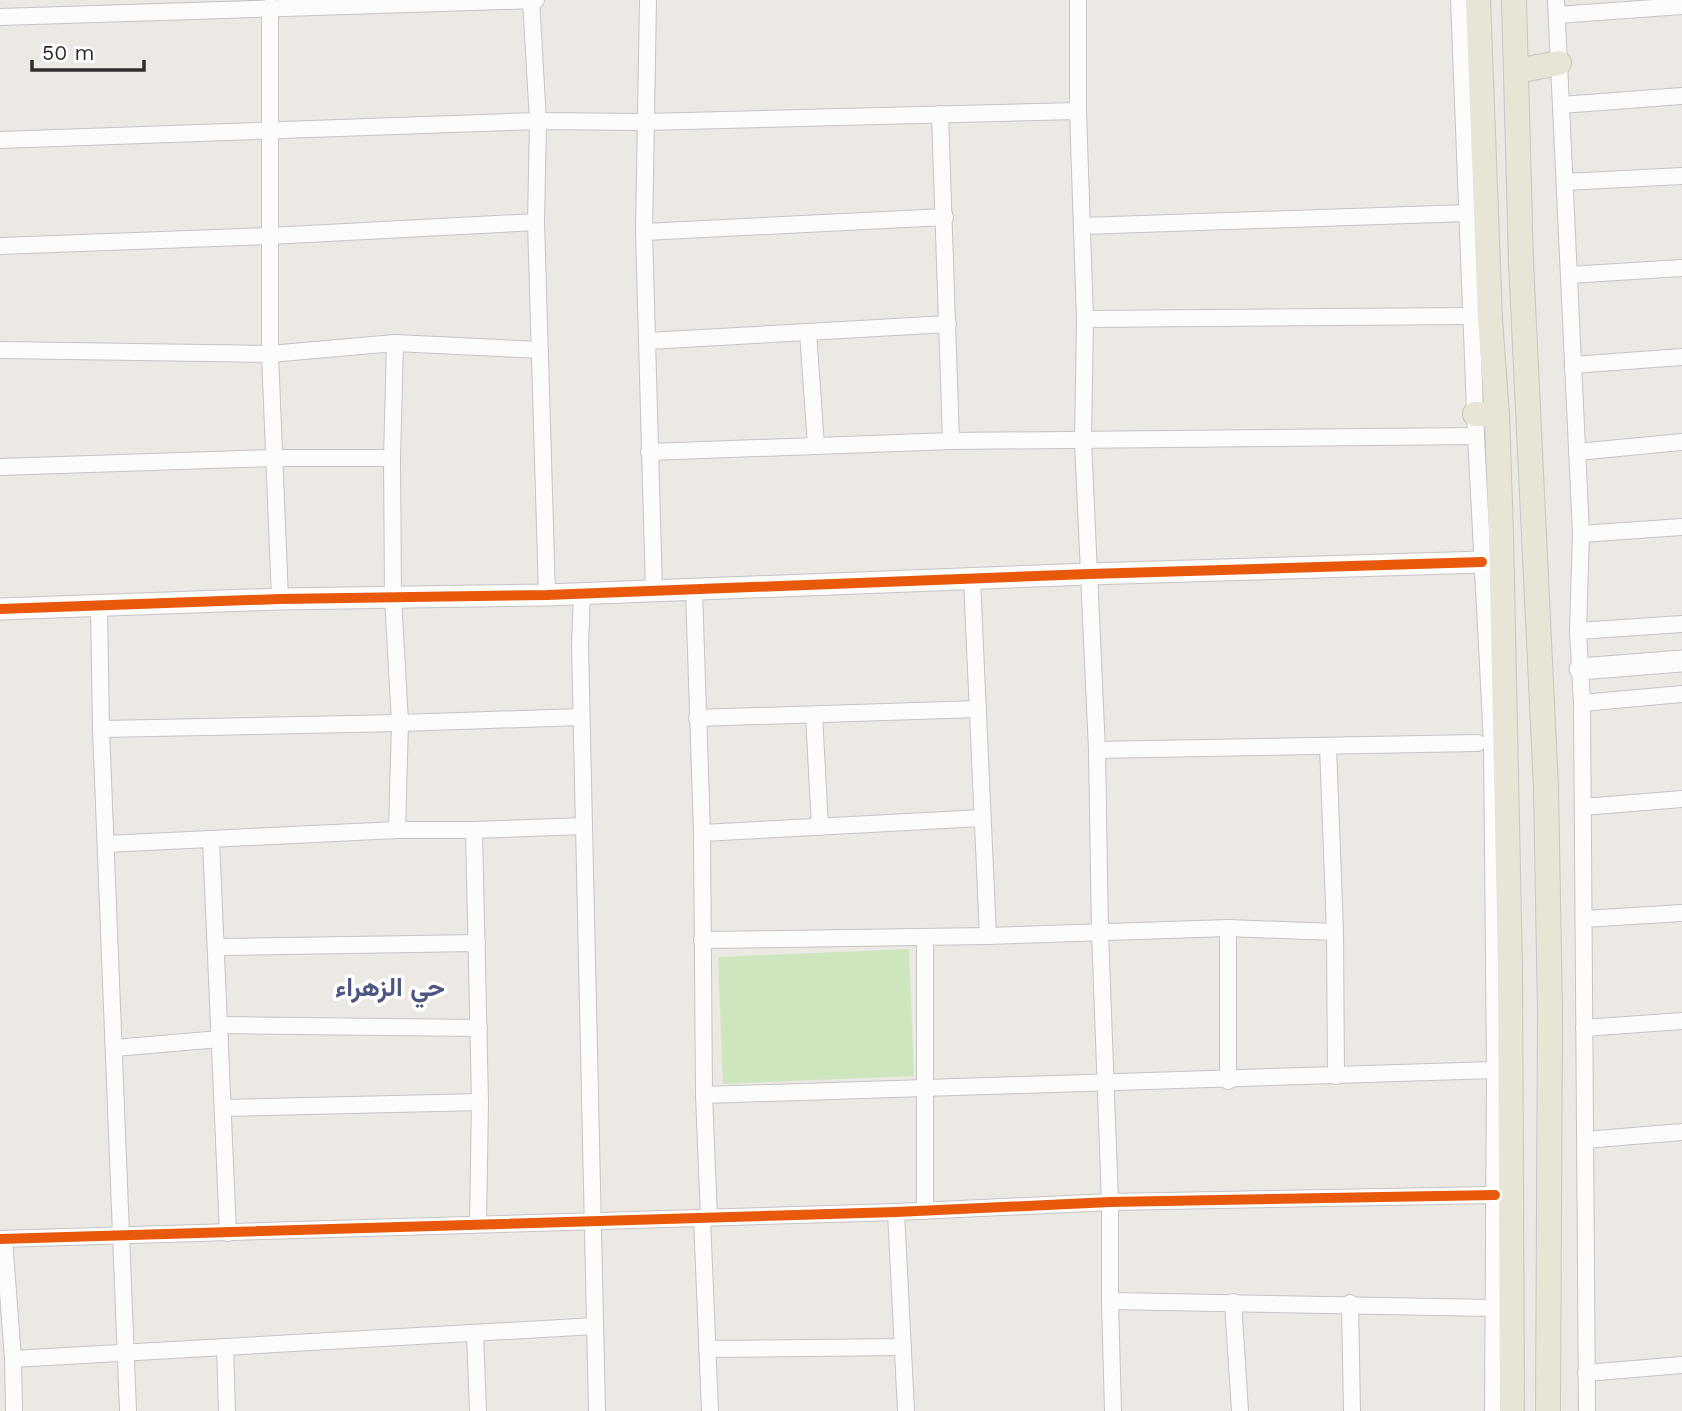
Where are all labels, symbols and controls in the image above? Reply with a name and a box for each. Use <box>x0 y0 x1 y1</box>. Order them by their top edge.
scale bar <box>32 28 144 72</box>
text: 50 m <box>42 40 94 65</box>
district label: حي الزهراء <box>335 972 445 1009</box>

